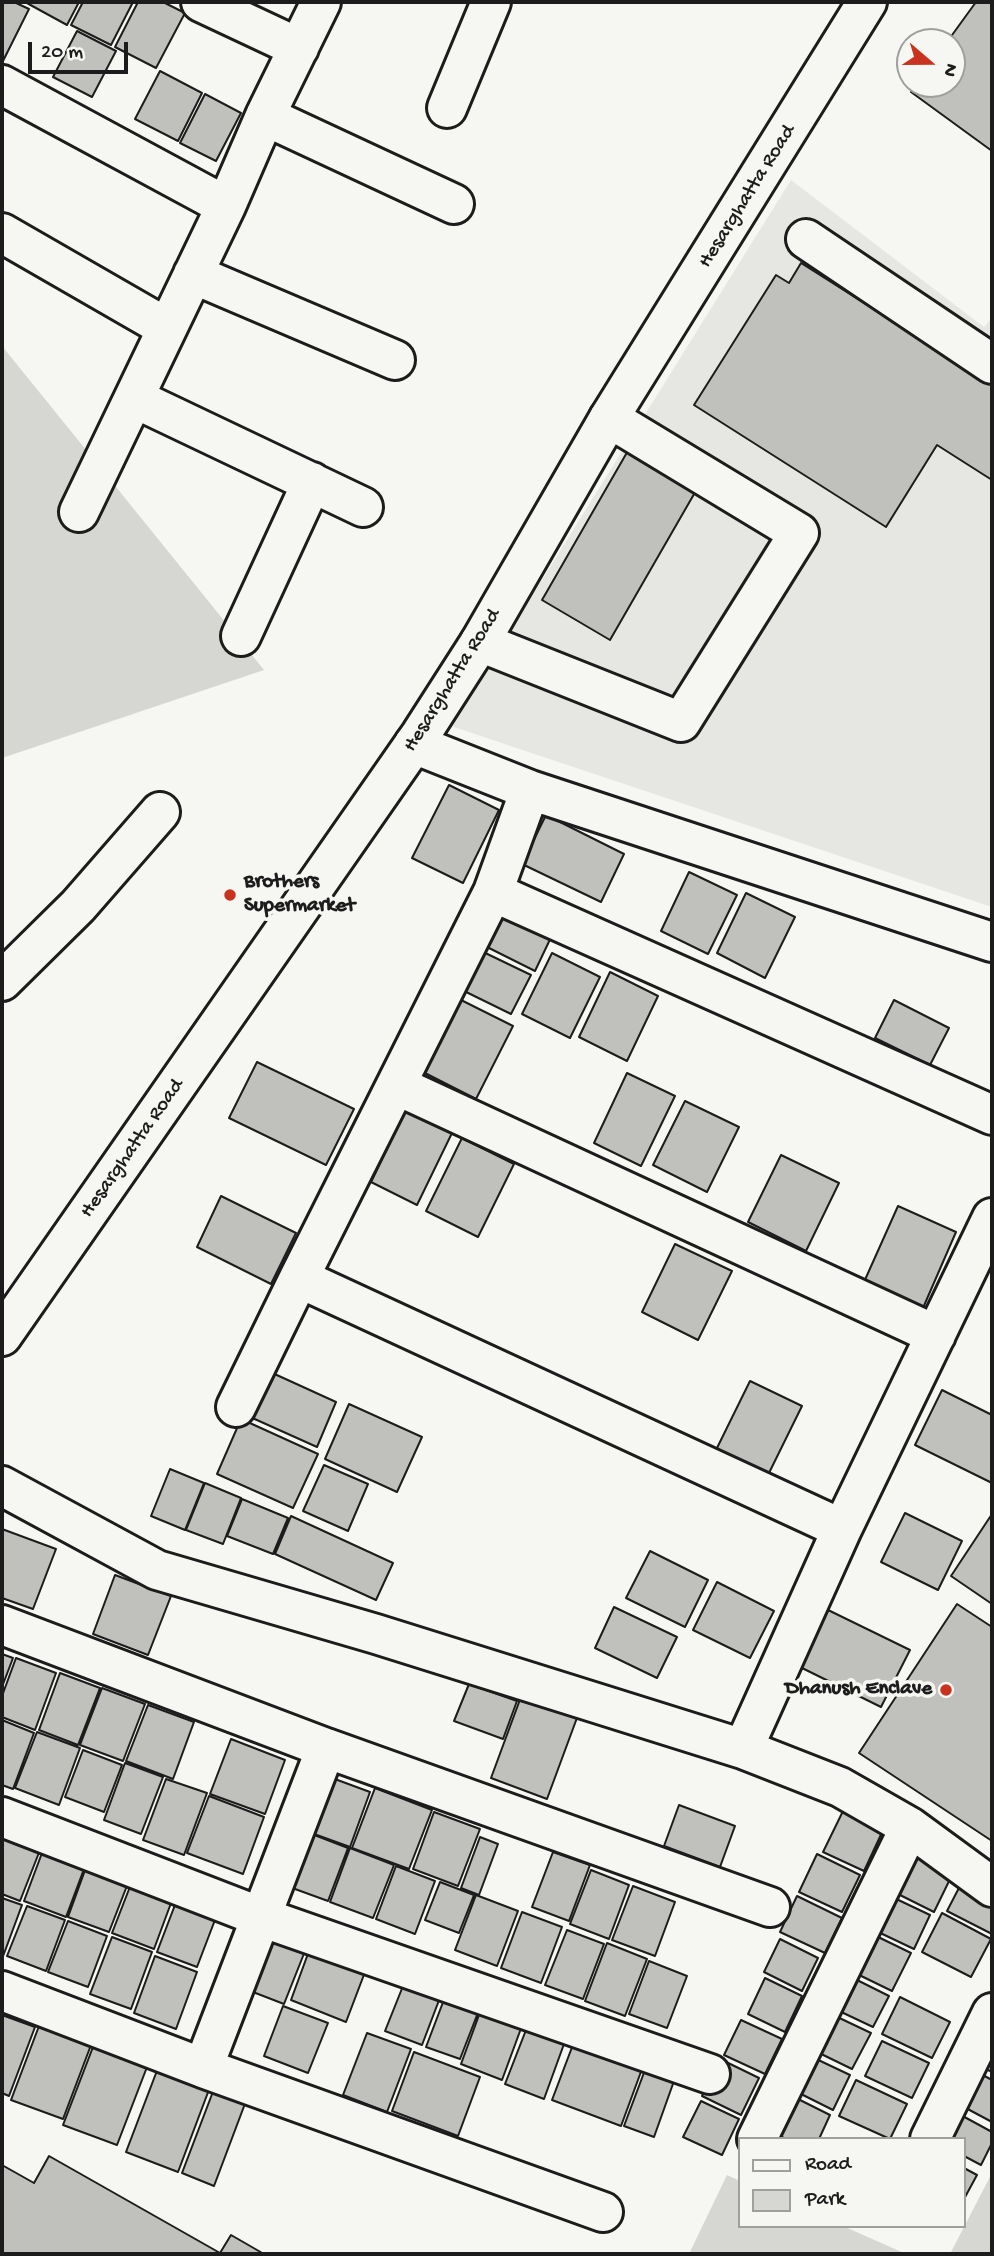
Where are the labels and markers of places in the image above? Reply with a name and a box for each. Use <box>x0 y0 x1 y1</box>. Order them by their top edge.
place label: Brothers Supermarket <box>244 870 355 920</box>
marker: Brothers Supermarket <box>222 887 238 903</box>
place label: Dhanush Enclave <box>785 1677 932 1703</box>
marker: Dhanush Enclave <box>938 1682 954 1698</box>

